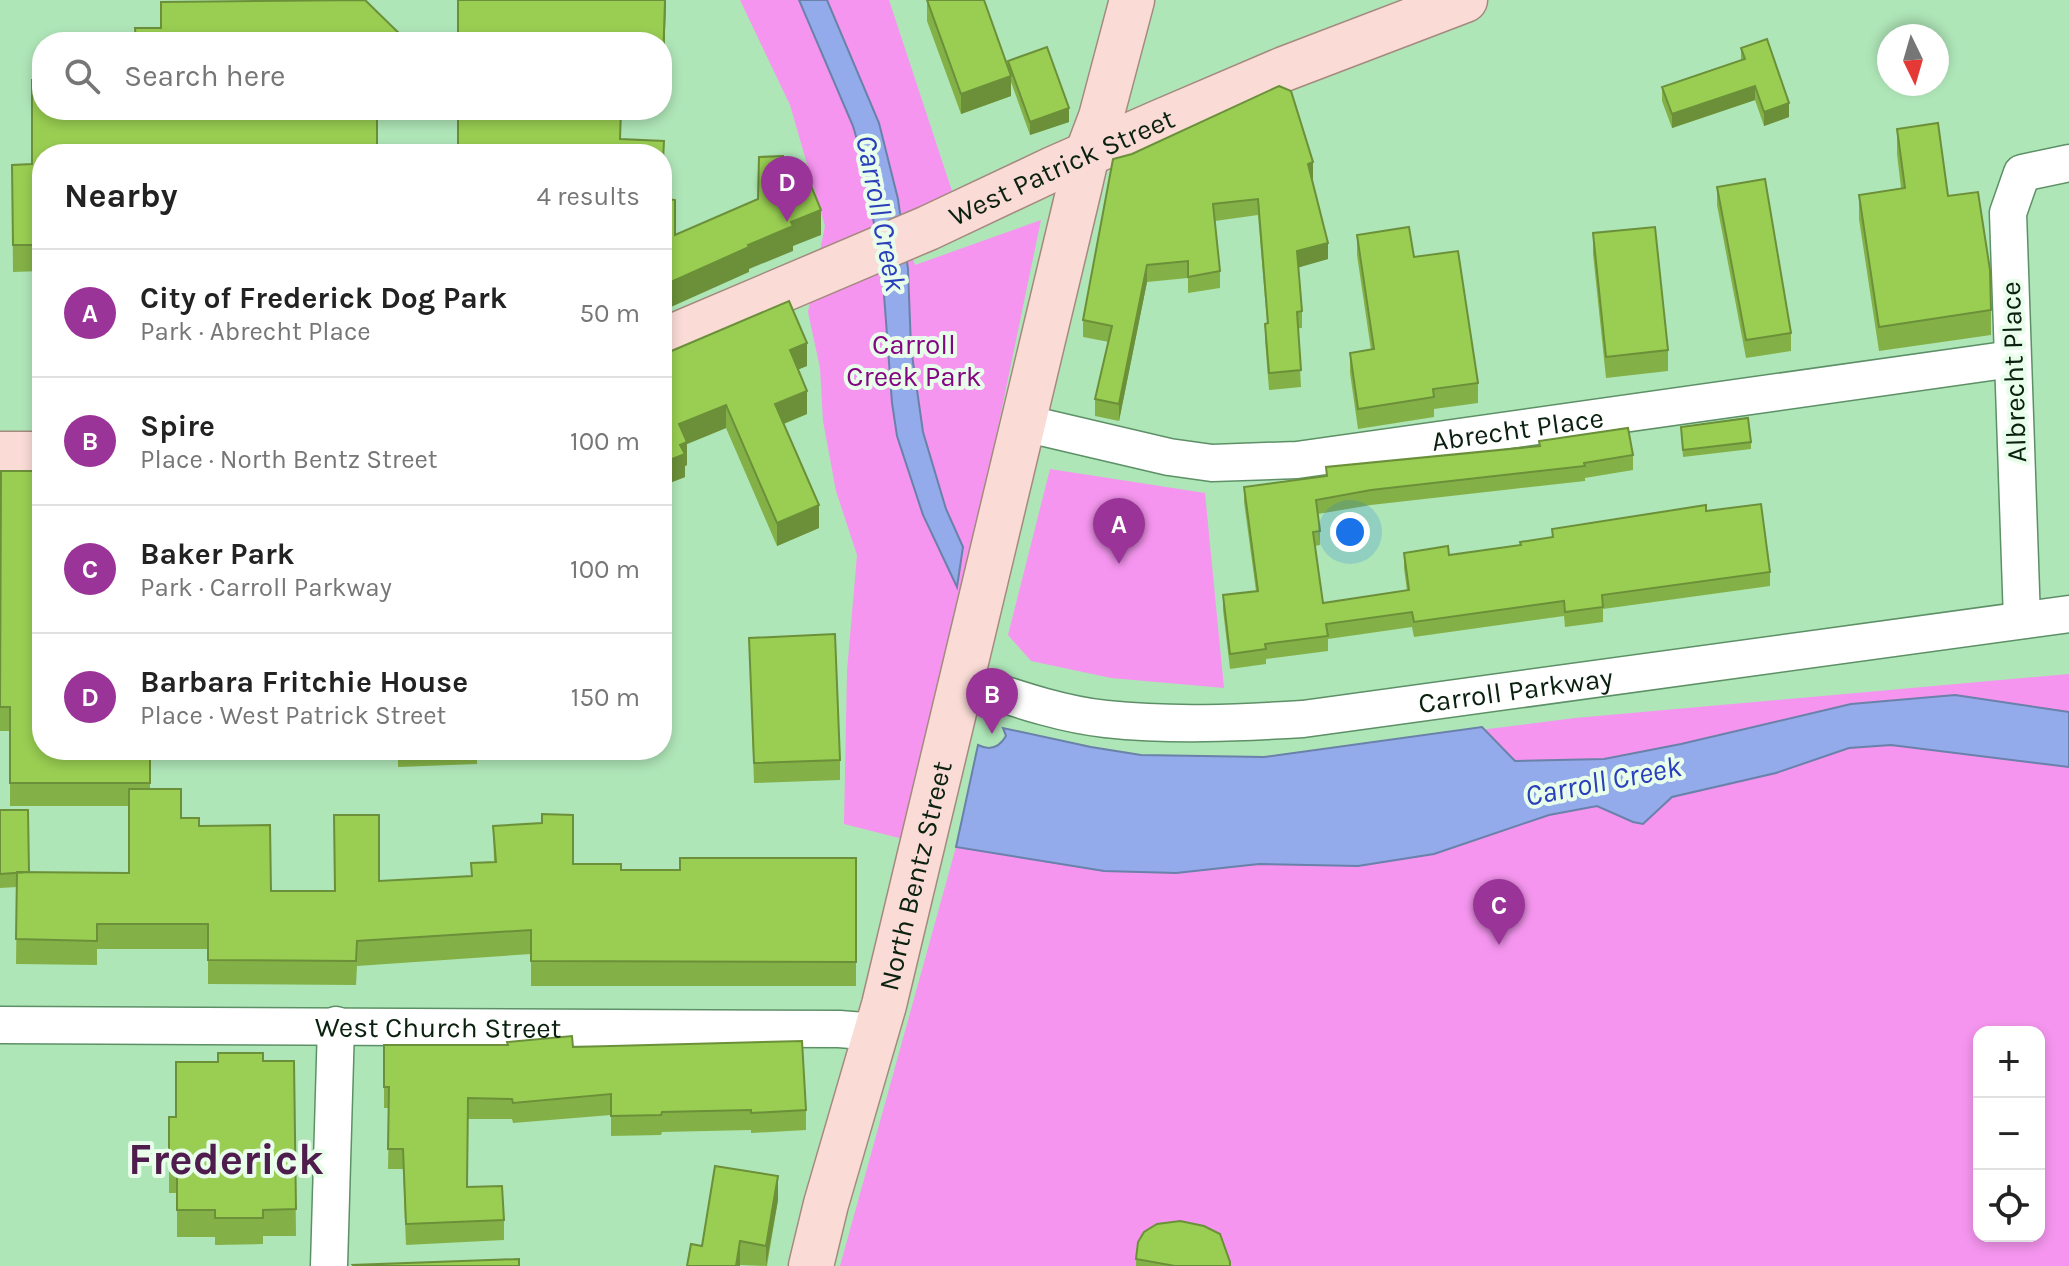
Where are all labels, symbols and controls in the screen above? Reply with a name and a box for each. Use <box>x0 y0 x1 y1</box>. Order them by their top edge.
north arrow <box>1877 24 1949 96</box>
search box <box>32 32 672 120</box>
icon: search <box>60 54 104 98</box>
text: Search here <box>124 58 285 94</box>
street label: West Patrick Street <box>944 102 1180 233</box>
water label: Carroll Creek <box>848 132 914 295</box>
pin: D <box>761 156 813 222</box>
text: Nearby <box>64 176 178 216</box>
text: 4 results <box>536 181 640 212</box>
text: City of Frederick Dog Park <box>140 280 507 316</box>
street label: Albrecht Place <box>1994 281 2033 463</box>
text: A <box>82 298 98 329</box>
text: 50 m <box>579 298 640 329</box>
text: Park · Abrecht Place <box>140 316 371 347</box>
park label: Carroll Creek Park <box>846 328 982 393</box>
street label: Abrecht Place <box>1429 401 1606 458</box>
text: Spire <box>140 408 215 444</box>
text: B <box>82 426 98 457</box>
text: 100 m <box>570 426 640 457</box>
text: Place · North Bentz Street <box>140 444 438 475</box>
pin: A <box>1093 498 1145 564</box>
your location <box>1330 512 1370 552</box>
text: Baker Park <box>140 536 295 572</box>
text: C <box>82 554 98 585</box>
text: 100 m <box>570 554 640 585</box>
text: Park · Carroll Parkway <box>140 572 392 603</box>
street label: Carroll Parkway <box>1416 661 1615 720</box>
text: Barbara Fritchie House <box>140 664 468 700</box>
pin: B <box>966 668 1018 734</box>
text: D <box>81 682 99 713</box>
text: 150 m <box>571 682 640 713</box>
text: Place · West Patrick Street <box>140 700 446 731</box>
water label: Carroll Creek <box>1522 748 1685 814</box>
street label: North Bentz Street <box>872 758 959 994</box>
pin: C <box>1473 879 1525 945</box>
street label: West Church Street <box>315 1011 561 1045</box>
map controls <box>1973 1026 2045 1242</box>
button: + <box>1973 1026 2045 1098</box>
button: − <box>1973 1098 2045 1170</box>
district label: Frederick <box>128 1134 324 1185</box>
button: locate <box>1973 1170 2045 1242</box>

